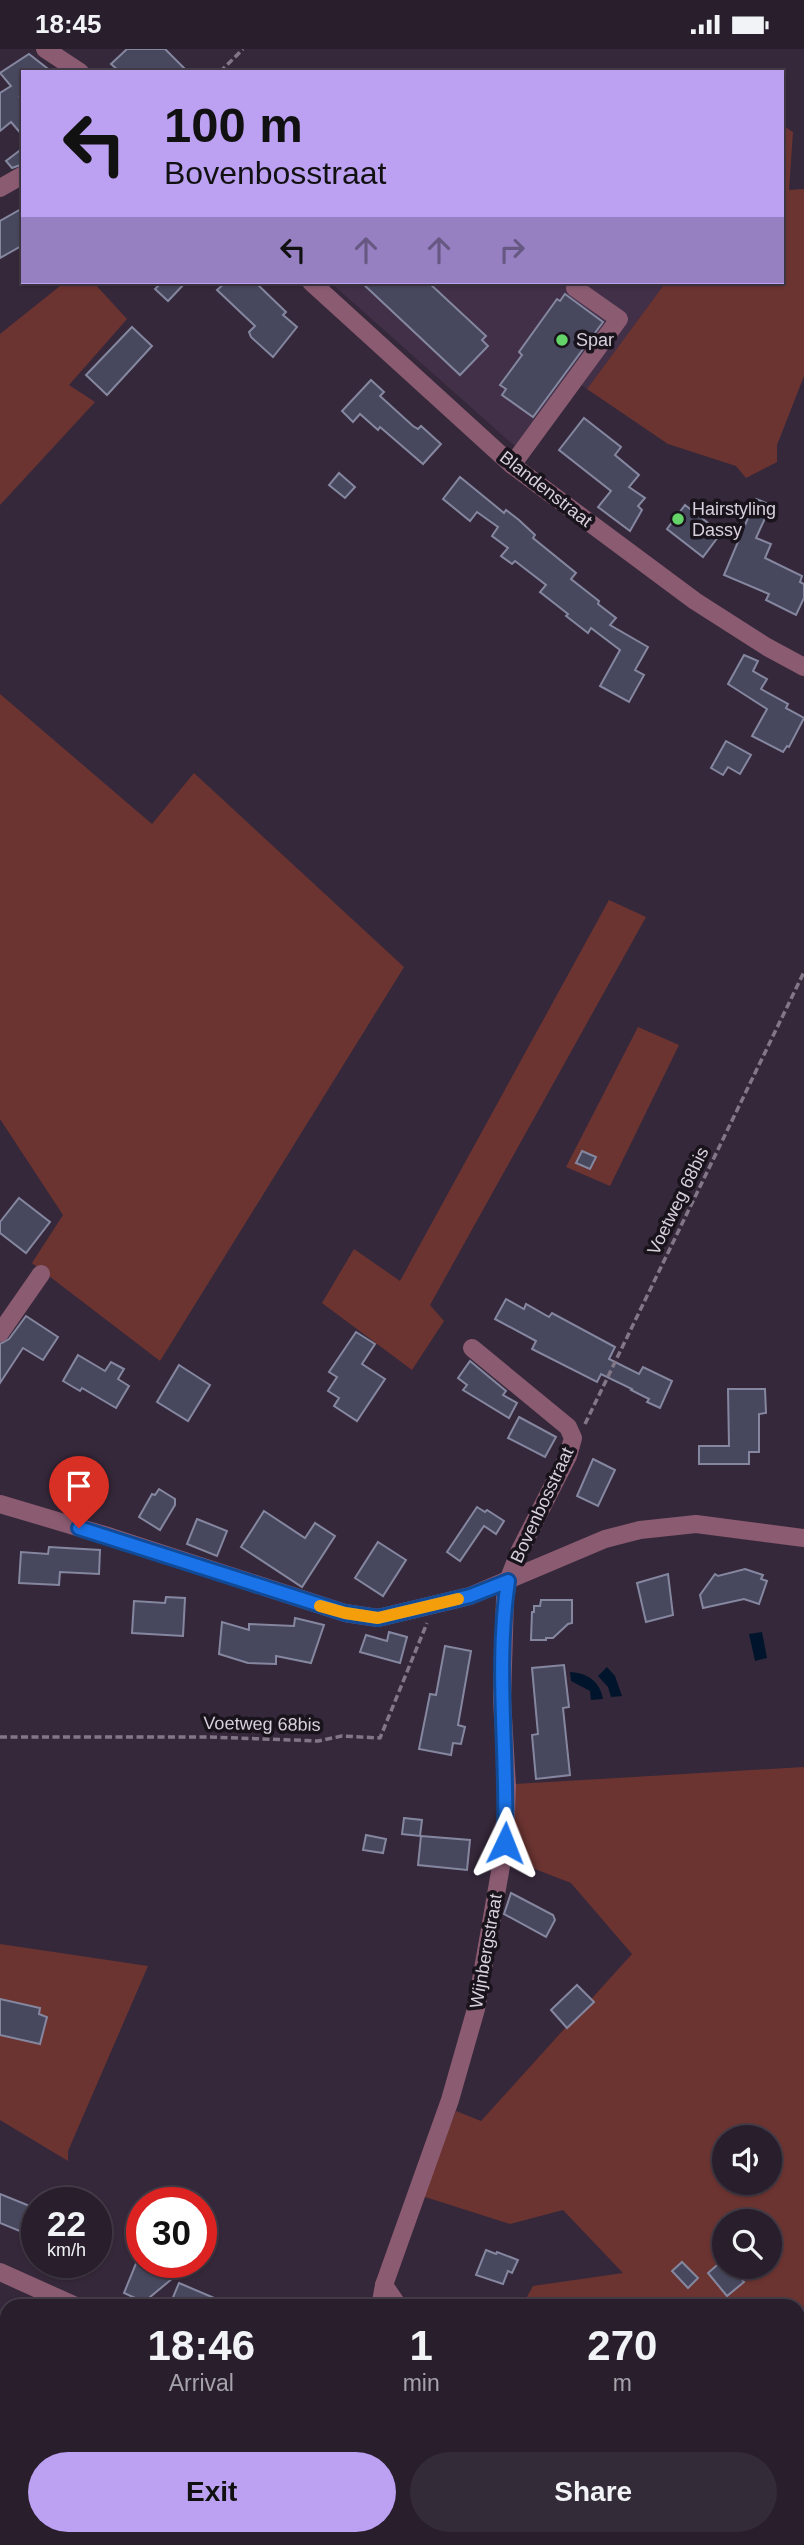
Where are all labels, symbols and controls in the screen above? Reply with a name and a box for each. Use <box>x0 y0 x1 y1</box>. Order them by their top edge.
text: 18:45 <box>35 9 102 39</box>
icon: left <box>49 98 140 189</box>
text: 100 m <box>164 98 303 152</box>
text: Bovenbosstraat <box>164 155 386 191</box>
icon: left <box>274 231 312 269</box>
icon: ahead <box>347 231 385 269</box>
icon: ahead <box>420 231 458 269</box>
icon: right <box>493 231 531 269</box>
place label: Spar <box>576 330 614 350</box>
marker: Spar <box>554 332 570 348</box>
street label: Blandenstraat <box>496 447 596 531</box>
place label: Hairstyling Dassy <box>692 499 776 540</box>
marker: Hairstyling Dassy <box>670 511 686 527</box>
street label: Voetweg 68bis <box>643 1144 713 1258</box>
street label: Bovenbosstraat <box>507 1444 577 1566</box>
pin <box>49 1456 109 1528</box>
icon: arrive <box>60 1467 98 1505</box>
street label: Voetweg 68bis <box>203 1713 321 1735</box>
position arrow <box>468 1806 542 1880</box>
street label: Wijnbergstraat <box>466 1892 506 2010</box>
map controls <box>712 2125 782 2279</box>
button: sound <box>712 2125 782 2195</box>
speed limit sign: 30 <box>126 2187 217 2278</box>
text: 22 <box>47 2204 86 2243</box>
button: search <box>712 2209 782 2279</box>
text: km/h <box>47 2240 86 2260</box>
text: 18:46 <box>148 2322 255 2369</box>
text: 1 <box>409 2322 433 2369</box>
text: 270 <box>587 2322 657 2369</box>
text: Arrival <box>169 2370 234 2396</box>
text: min <box>403 2370 440 2396</box>
text: m <box>613 2370 632 2396</box>
button: Exit <box>28 2452 396 2532</box>
button: Share <box>410 2452 777 2532</box>

